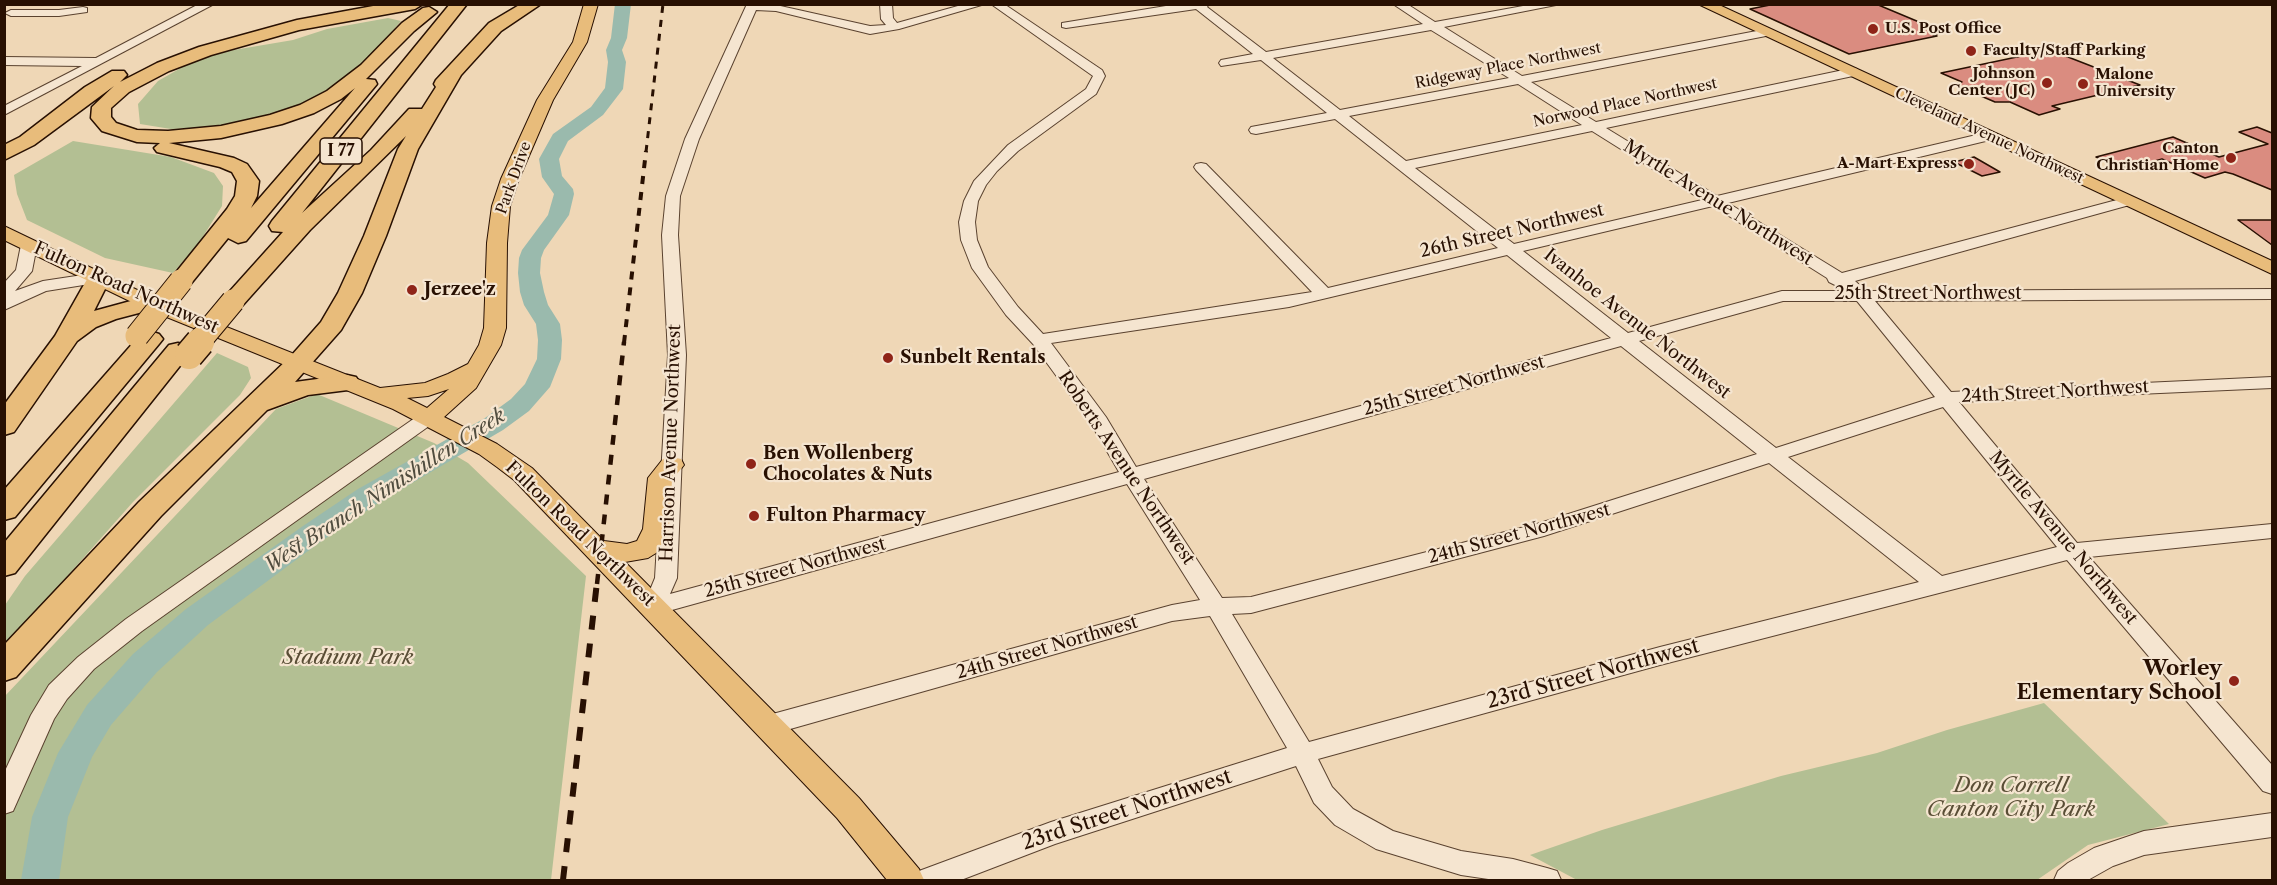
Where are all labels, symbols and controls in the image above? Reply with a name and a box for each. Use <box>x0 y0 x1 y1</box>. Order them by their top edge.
place label: U.S. Post Office <box>1885 20 2001 38</box>
marker: U.S. Post Office <box>1866 22 1880 36</box>
street label: Ridgeway Place Northwest <box>1413 39 1603 93</box>
place label: Faculty/Staff Parking <box>1983 42 2145 60</box>
marker: Faculty/Staff Parking <box>1964 44 1978 58</box>
place label: Johnson Center (JC) <box>1948 65 2035 100</box>
place label: Malone University <box>2095 66 2175 101</box>
street label: Norwood Place Northwest <box>1531 75 1719 131</box>
marker: Johnson Center (JC) <box>2040 76 2054 90</box>
marker: Malone University <box>2076 77 2090 91</box>
street label: Cleveland Avenue Northwest <box>1892 84 2086 188</box>
street label: Myrtle Avenue Northwest <box>1619 136 1817 270</box>
road number: I 77 <box>320 138 362 164</box>
street label: Park Drive <box>493 139 535 217</box>
place label: Canton Christian Home <box>2096 140 2219 175</box>
marker: Canton Christian Home <box>2224 151 2238 165</box>
place label: A-Mart Express <box>1837 155 1957 173</box>
marker: A-Mart Express <box>1962 157 1976 171</box>
street label: 26th Street Northwest <box>1418 199 1606 263</box>
street label: Fulton Road Northwest <box>30 238 222 338</box>
street label: Ivanhoe Avenue Northwest <box>1539 244 1735 404</box>
place label: Jerzee'z <box>424 279 496 301</box>
marker: Jerzee'z <box>405 283 419 297</box>
street label: 25th Street Northwest <box>1834 283 2022 305</box>
street label: Harrison Avenue Northwest <box>656 324 686 562</box>
place label: Sunbelt Rentals <box>900 347 1045 369</box>
marker: Sunbelt Rentals <box>881 351 895 365</box>
street label: 25th Street Northwest <box>1361 351 1547 421</box>
street label: Roberts Avenue Northwest <box>1053 367 1199 569</box>
street label: 24th Street Northwest <box>1961 376 2149 408</box>
water label: West Branch Nimishillen Creek <box>260 404 510 578</box>
place label: Ben Wollenberg Chocolates & Nuts <box>763 443 932 486</box>
street label: Myrtle Avenue Northwest <box>1984 447 2142 629</box>
street label: Fulton Road Northwest <box>501 457 659 611</box>
marker: Ben Wollenberg Chocolates & Nuts <box>744 457 758 471</box>
street label: 24th Street Northwest <box>1426 499 1612 569</box>
place label: Fulton Pharmacy <box>766 505 925 527</box>
marker: Fulton Pharmacy <box>747 509 761 523</box>
street label: 25th Street Northwest <box>702 533 888 603</box>
street label: 24th Street Northwest <box>954 612 1140 684</box>
street label: 23rd Street Northwest <box>1484 633 1702 715</box>
park label: Stadium Park <box>283 645 413 671</box>
place label: Worley Elementary School <box>2017 656 2222 706</box>
marker: Worley Elementary School <box>2227 674 2241 688</box>
street label: 23rd Street Northwest <box>1019 764 1235 856</box>
park label: Don Correll Canton City Park <box>1927 773 2095 823</box>

